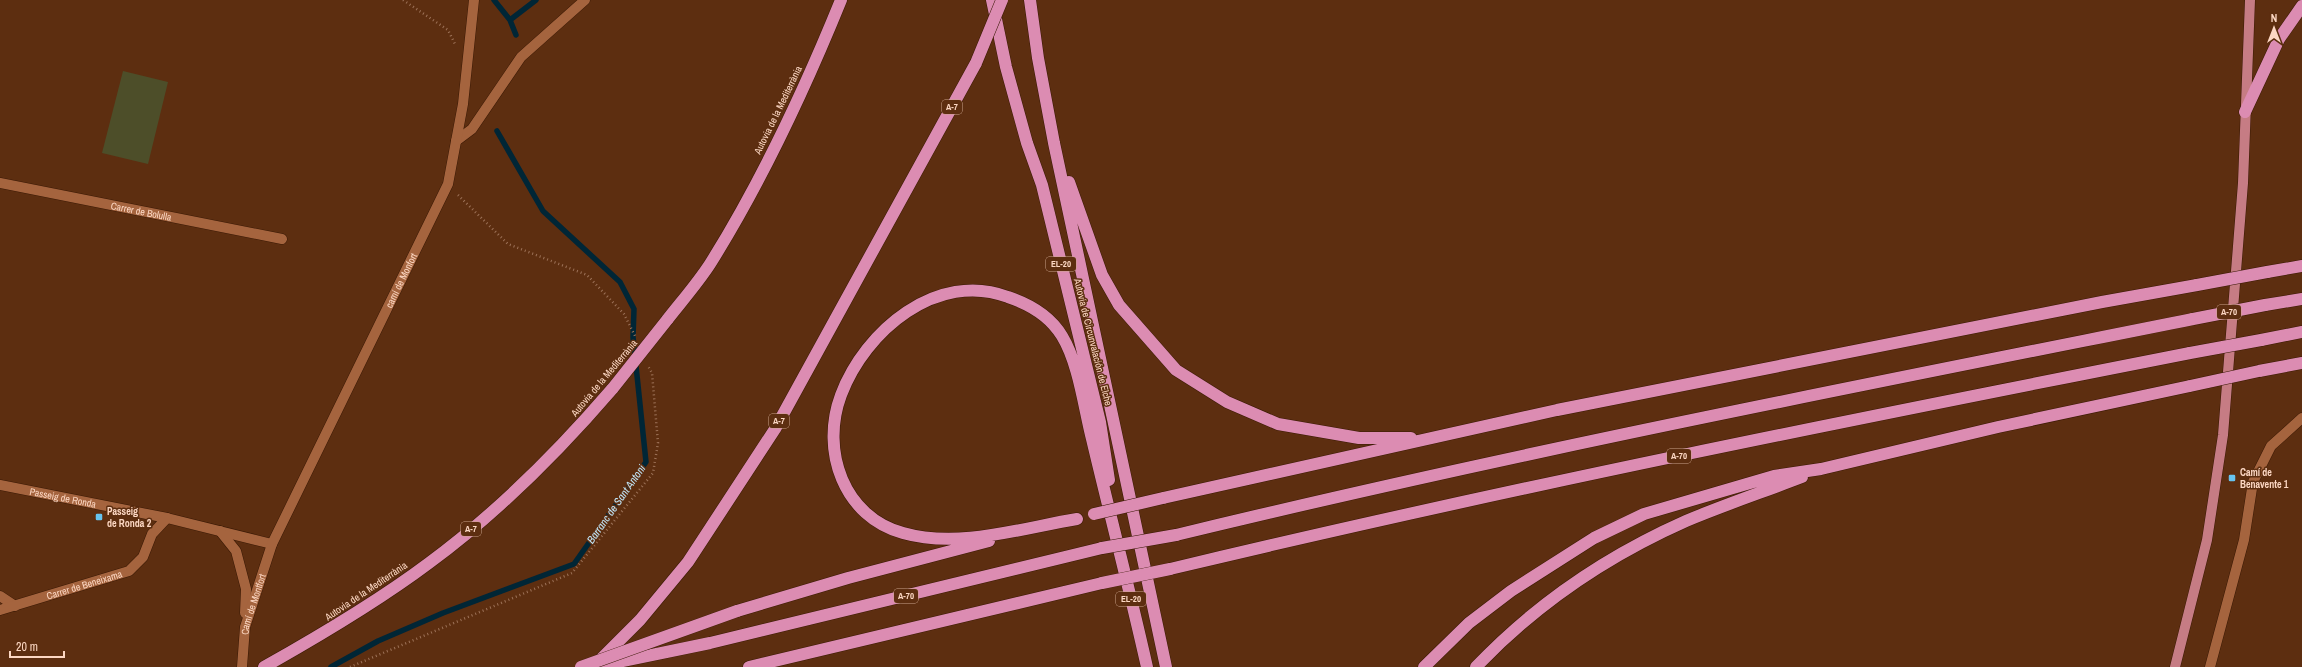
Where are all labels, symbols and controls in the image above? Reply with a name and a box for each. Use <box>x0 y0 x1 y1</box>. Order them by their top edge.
north arrow <box>2254 8 2294 48</box>
text: N <box>2271 11 2277 25</box>
street label: Autovia de la Mediterrània <box>751 63 805 157</box>
road number: A-7 <box>942 100 962 114</box>
street label: Carrer de Bolulla <box>110 199 173 224</box>
street label: camí de Monfort <box>382 250 420 310</box>
road number: EL-20 <box>1046 257 1076 271</box>
street label: Autovía de Circunvalación de Elche <box>1071 276 1115 407</box>
road number: A-70 <box>2217 305 2241 319</box>
street label: Autovia de la Mediterrània <box>567 336 640 420</box>
road number: A-7 <box>769 414 789 428</box>
road number: A-70 <box>1667 449 1691 463</box>
water label: Barranc de Sant Antoni <box>584 461 649 546</box>
place label: Camí de Benavente 1 <box>2240 466 2289 491</box>
marker: Camí de Benavente 1 <box>2227 473 2237 483</box>
street label: Passeig de Ronda <box>28 484 98 510</box>
place label: Passeig de Ronda 2 <box>107 505 152 530</box>
marker: Passeig de Ronda 2 <box>94 512 104 522</box>
road number: A-7 <box>461 522 481 536</box>
street label: Autovia de la Mediterrània <box>321 558 410 624</box>
street label: Carrer de Beneixama <box>45 567 124 602</box>
street label: Camí de Montfort <box>238 571 269 635</box>
road number: A-70 <box>894 589 918 603</box>
road number: EL-20 <box>1116 592 1146 606</box>
scale bar <box>10 633 64 659</box>
text: 20 m <box>16 639 38 655</box>

